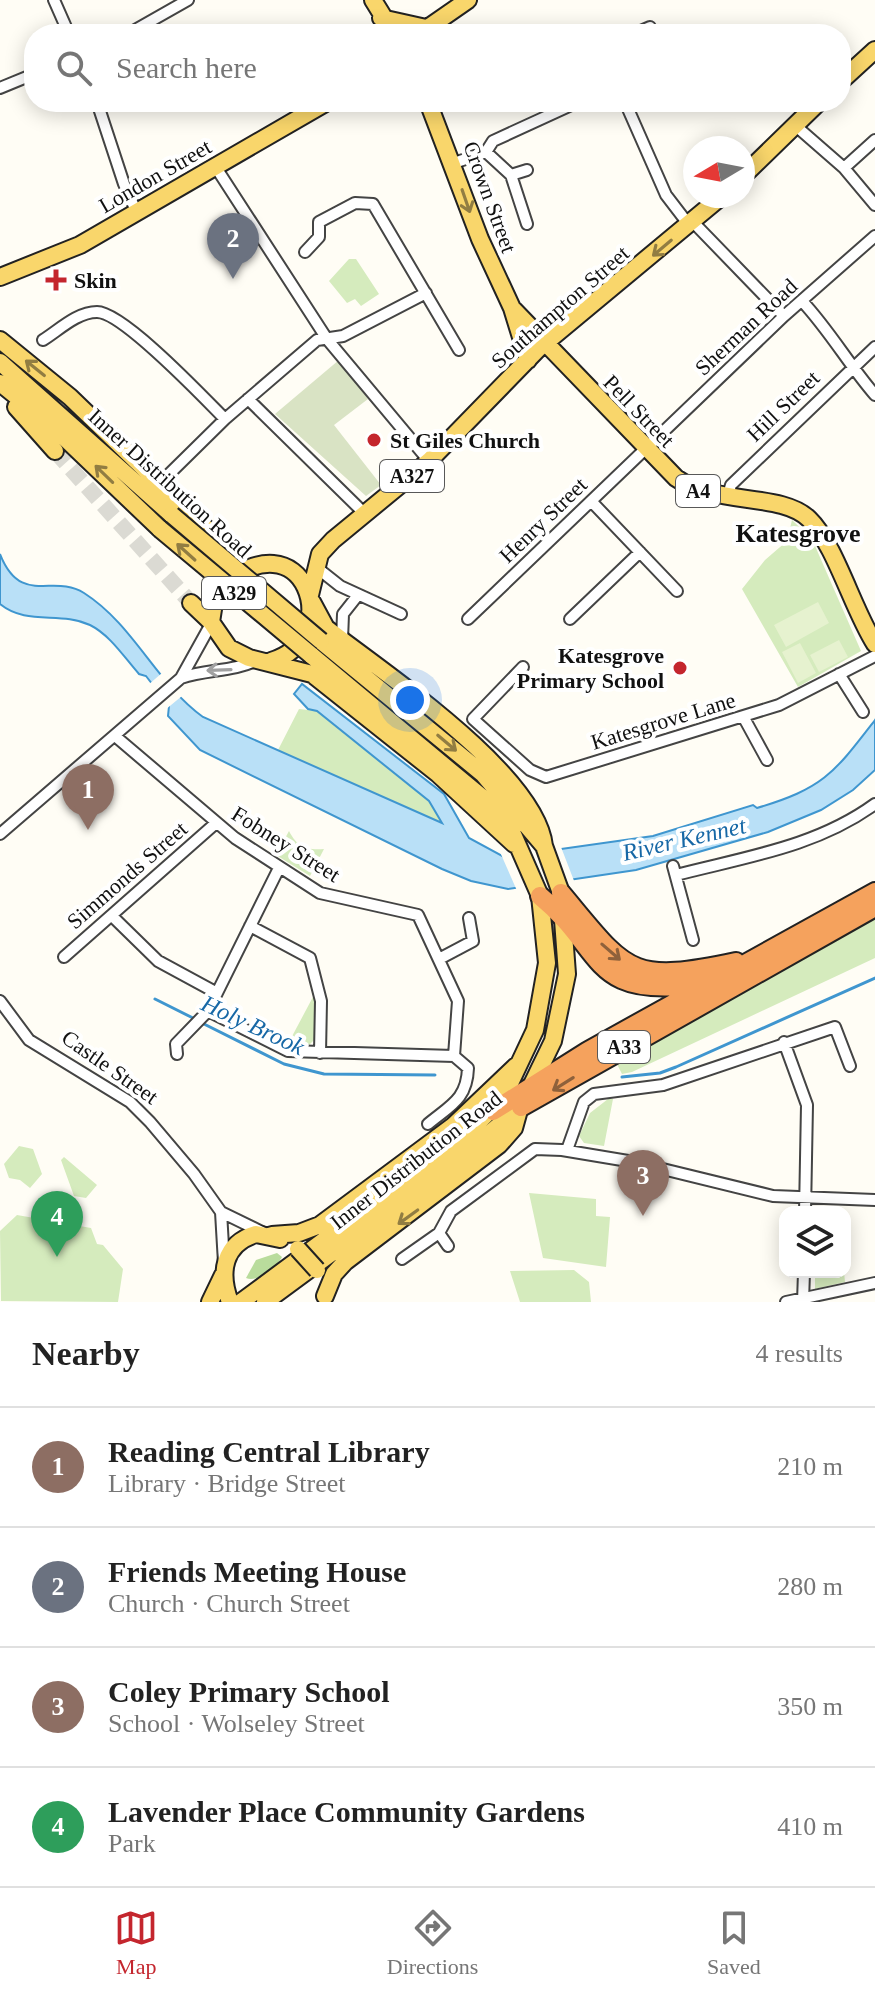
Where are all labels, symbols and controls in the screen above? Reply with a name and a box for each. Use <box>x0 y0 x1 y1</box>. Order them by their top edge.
search box <box>24 24 851 112</box>
icon: search <box>52 46 96 90</box>
text: Search here <box>116 51 257 84</box>
street label: London Street <box>95 134 215 218</box>
north arrow <box>683 136 755 208</box>
street label: Crown Street <box>458 138 522 256</box>
one-way arrow <box>460 188 475 213</box>
pin: 2 <box>207 213 259 279</box>
one-way arrow <box>652 239 672 257</box>
street label: Southampton Street <box>486 240 634 374</box>
place label: Skin <box>74 268 117 293</box>
marker: Skin <box>45 269 67 291</box>
street label: Sherman Road <box>690 273 802 381</box>
one-way arrow <box>25 359 46 377</box>
street label: Hill Street <box>742 365 824 447</box>
street label: Pell Street <box>598 370 680 452</box>
street label: Inner Distribution Road <box>84 403 256 563</box>
place label: St Giles Church <box>390 428 540 453</box>
marker: St Giles Church <box>365 431 383 449</box>
road number: A327 <box>380 460 444 492</box>
one-way arrow <box>94 465 114 484</box>
street label: Henry Street <box>494 472 592 568</box>
road number: A4 <box>676 475 720 507</box>
district label: Katesgrove <box>735 519 861 548</box>
one-way arrow <box>176 543 196 561</box>
road number: A329 <box>202 577 266 609</box>
place label: Katesgrove Primary School <box>517 643 664 693</box>
marker: Katesgrove Primary School <box>671 659 689 677</box>
one-way arrow <box>206 662 233 677</box>
your location <box>390 680 430 720</box>
street label: Katesgrove Lane <box>588 687 738 755</box>
one-way arrow <box>436 734 457 752</box>
pin: 1 <box>62 764 114 830</box>
street label: Fobney Street <box>227 801 345 887</box>
water label: River Kennet <box>619 812 750 866</box>
street label: Simmonds Street <box>62 816 192 934</box>
one-way arrow <box>601 943 621 961</box>
water label: Holy Brook <box>197 989 309 1060</box>
street label: Castle Street <box>57 1025 163 1109</box>
road number: A33 <box>598 1031 650 1063</box>
one-way arrow <box>552 1076 575 1092</box>
street label: Inner Distribution Road <box>325 1085 507 1235</box>
pin: 3 <box>617 1150 669 1216</box>
pin: 4 <box>31 1191 83 1257</box>
map controls <box>779 1206 851 1278</box>
button: layers <box>779 1206 851 1278</box>
one-way arrow <box>397 1209 419 1225</box>
text: Nearby <box>32 1335 140 1372</box>
text: 4 results <box>756 1339 843 1368</box>
text: Reading Central Library <box>108 1435 430 1468</box>
text: 1 <box>52 1452 65 1481</box>
text: 210 m <box>777 1452 843 1481</box>
text: Library · Bridge Street <box>108 1469 346 1498</box>
text: Friends Meeting House <box>108 1555 406 1588</box>
text: 2 <box>52 1572 65 1601</box>
text: 280 m <box>777 1572 843 1601</box>
text: Church · Church Street <box>108 1589 350 1618</box>
text: Coley Primary School <box>108 1675 390 1708</box>
text: 3 <box>52 1692 65 1721</box>
text: 350 m <box>777 1692 843 1721</box>
text: School · Wolseley Street <box>108 1709 365 1738</box>
text: Lavender Place Community Gardens <box>108 1795 585 1828</box>
text: 4 <box>52 1812 65 1841</box>
text: 410 m <box>777 1812 843 1841</box>
text: Park <box>108 1829 156 1858</box>
tab: Map <box>114 1906 158 1980</box>
tab: Directions <box>387 1906 478 1980</box>
tab: Saved <box>707 1906 761 1980</box>

